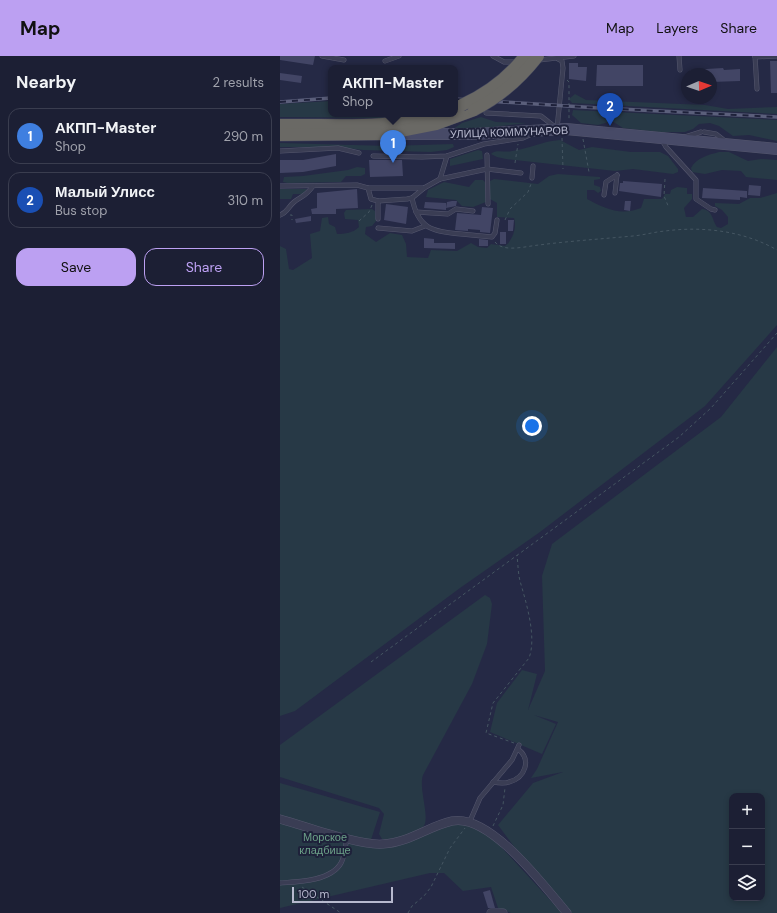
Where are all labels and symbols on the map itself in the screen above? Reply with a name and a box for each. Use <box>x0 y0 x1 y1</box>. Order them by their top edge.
north arrow <box>681 68 717 104</box>
pin: 2 <box>597 93 623 126</box>
street label: УЛИЦА КОММУНАРОВ <box>450 123 568 141</box>
pin: 1 <box>380 130 406 163</box>
your location <box>522 416 542 436</box>
park label: Морское кладбище <box>299 830 351 857</box>
scale bar <box>292 885 393 904</box>

